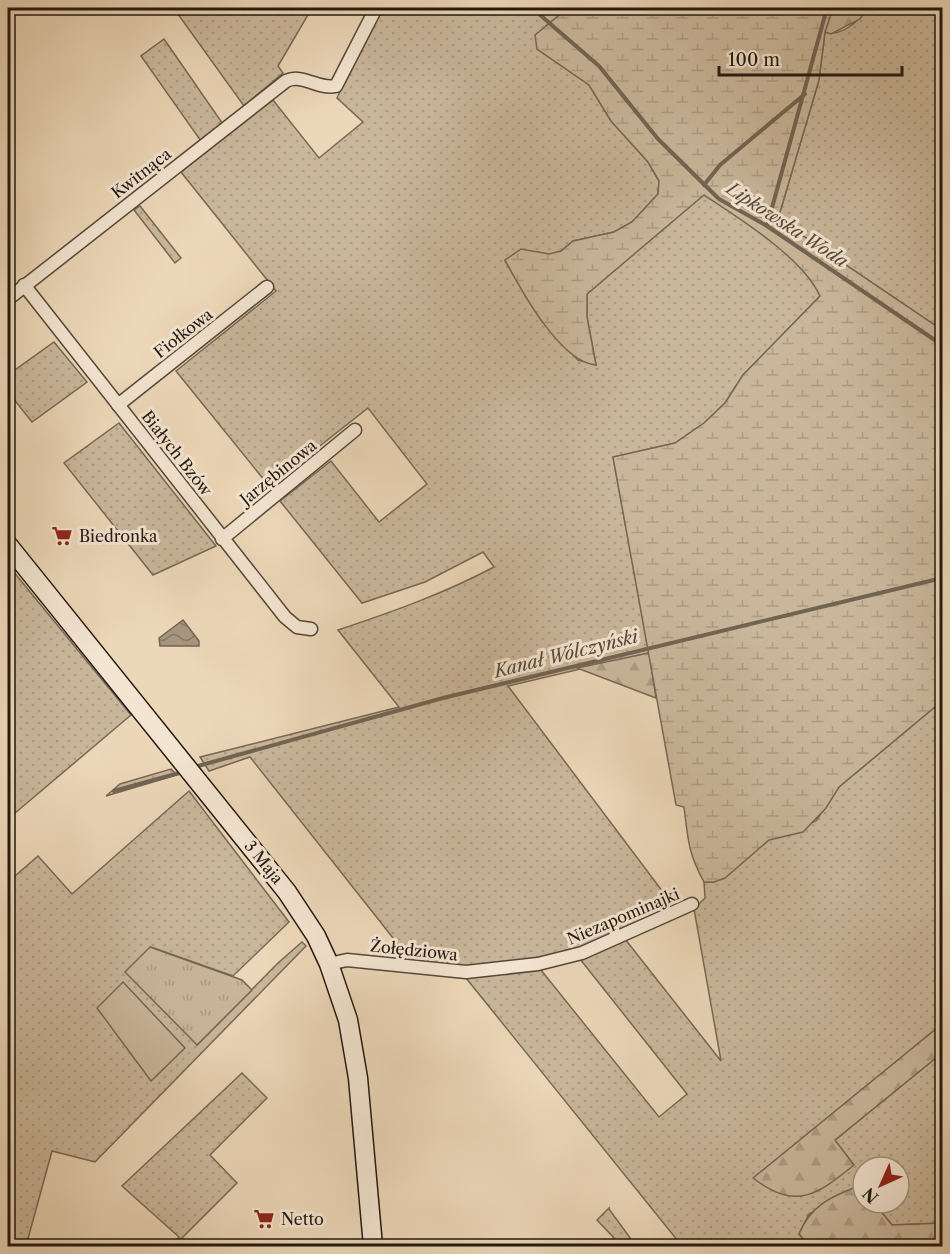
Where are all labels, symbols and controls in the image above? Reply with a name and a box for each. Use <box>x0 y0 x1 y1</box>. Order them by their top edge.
scale bar <box>719 39 902 77</box>
text: 100 m <box>728 49 780 71</box>
street label: Kwitnąca <box>107 143 175 202</box>
water label: Lipkowska Woda <box>720 176 852 273</box>
street label: Fiołkowa <box>150 304 217 362</box>
street label: Białych Bzów <box>138 407 217 500</box>
street label: Jarzębinowa <box>233 435 321 511</box>
supermarket icon: Biedronka <box>50 524 74 548</box>
place label: Biedronka <box>79 526 158 546</box>
water label: Kanał Wólczyński <box>490 625 641 683</box>
street label: 3 Maja <box>240 836 288 888</box>
street label: Niezapominajki <box>564 883 682 949</box>
street label: Żołędziowa <box>369 935 459 965</box>
north arrow <box>851 1155 911 1215</box>
text: N <box>858 1184 882 1208</box>
supermarket icon: Netto <box>252 1207 276 1231</box>
place label: Netto <box>281 1209 324 1229</box>

